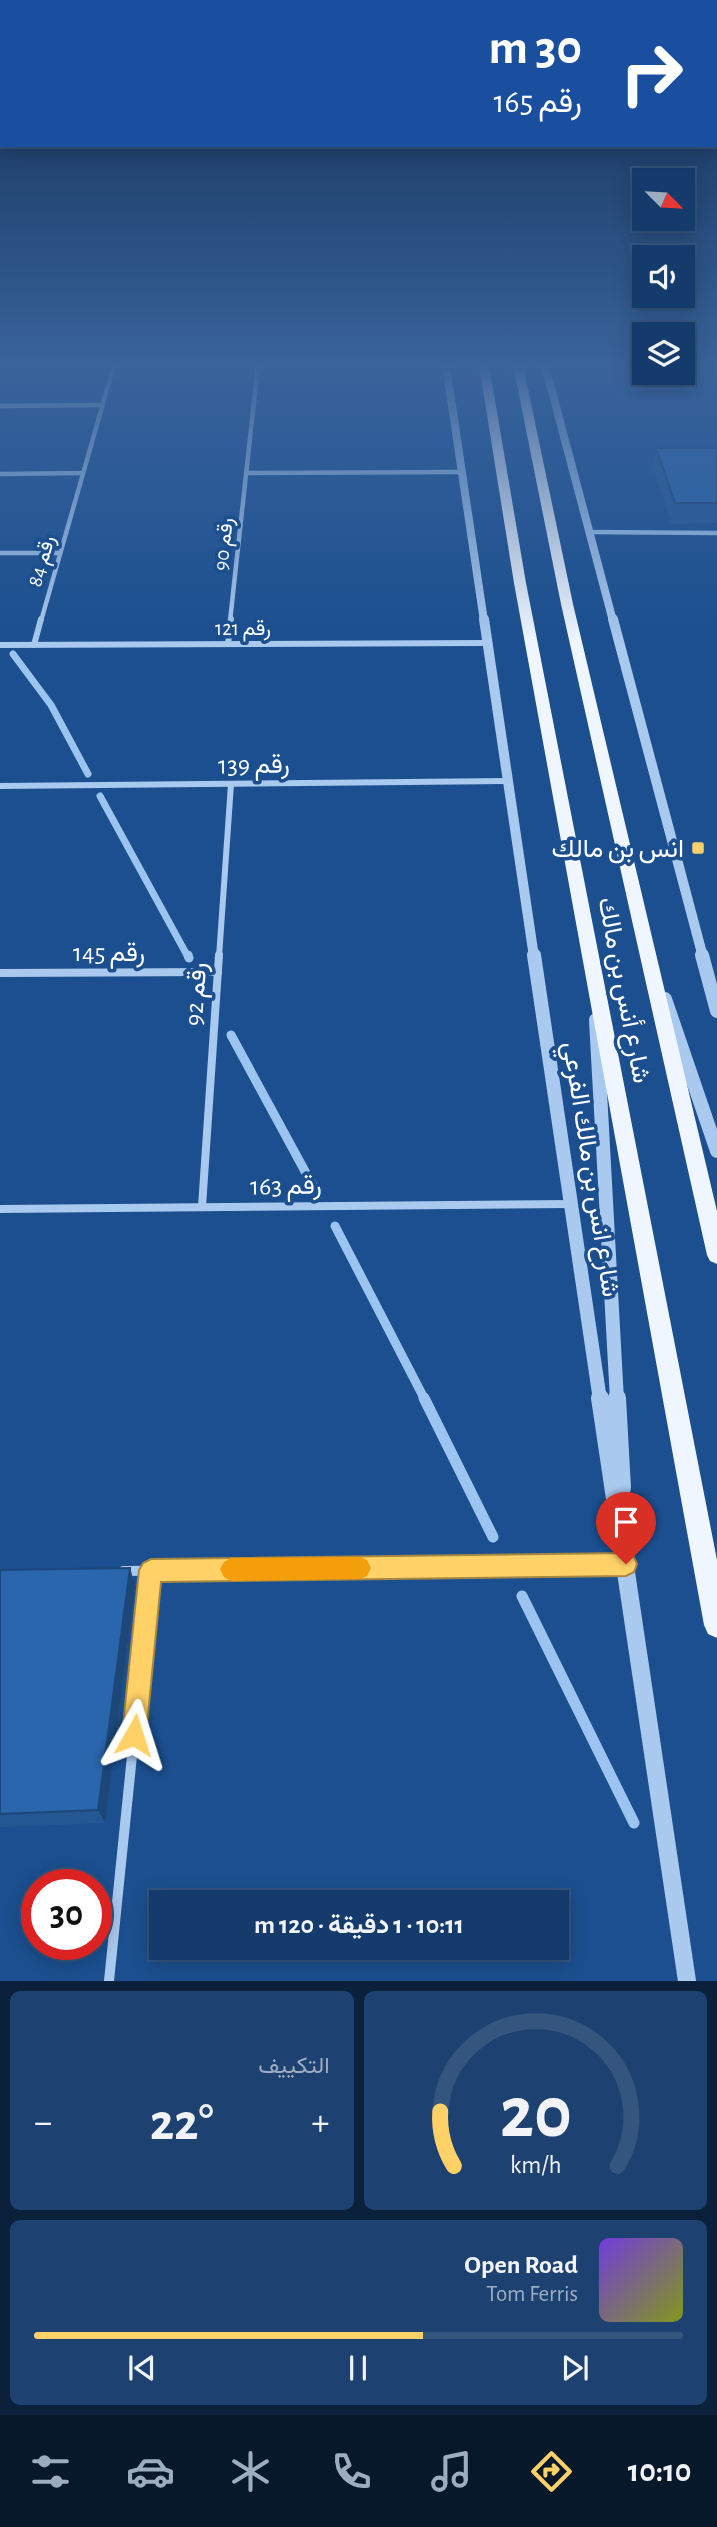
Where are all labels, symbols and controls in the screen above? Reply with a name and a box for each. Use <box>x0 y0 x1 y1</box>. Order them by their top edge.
text: 30 m <box>488 24 582 73</box>
icon: right <box>606 28 697 119</box>
text: رقم 165 <box>494 86 582 118</box>
north arrow <box>632 168 695 231</box>
map controls <box>632 168 695 385</box>
button: sound <box>632 245 695 308</box>
button: layers <box>632 322 695 385</box>
street label: رقم 90 <box>210 517 240 572</box>
street label: رقم 84 <box>24 533 62 590</box>
street label: رقم 121 <box>215 618 271 642</box>
street label: رقم 139 <box>218 751 290 782</box>
place label: انس بن مالك <box>552 836 684 864</box>
marker: انس بن مالك <box>690 840 706 856</box>
street label: شارع أنس بن مالك <box>589 894 658 1086</box>
street label: رقم 145 <box>73 940 145 969</box>
street label: رقم 92 <box>181 961 214 1027</box>
street label: شارع انس بن مالك الفرعي <box>551 1040 624 1300</box>
street label: رقم 163 <box>250 1172 322 1203</box>
pin <box>596 1492 656 1564</box>
icon: arrive <box>607 1503 645 1541</box>
position arrow <box>97 1698 171 1772</box>
speed limit sign: 30 <box>21 1869 112 1960</box>
text: 10:11 · 1 دقيقة · 120 m <box>254 1912 464 1938</box>
text: التكييف <box>258 2055 330 2078</box>
text: 20 <box>499 2079 571 2152</box>
text: 22° <box>150 2097 214 2149</box>
text: − <box>34 2104 52 2142</box>
text: + <box>311 2104 329 2142</box>
text: km/h <box>509 2153 561 2178</box>
text: Open Road <box>464 2252 578 2278</box>
text: Tom Ferris <box>486 2283 578 2306</box>
icon: previous <box>123 2349 161 2387</box>
icon: pause <box>339 2349 377 2387</box>
icon: next <box>556 2349 594 2387</box>
icon: filters <box>26 2447 75 2496</box>
icon: car <box>126 2447 175 2496</box>
icon: climate <box>226 2447 275 2496</box>
icon: phone <box>327 2447 376 2496</box>
icon: music <box>427 2447 476 2496</box>
icon: directions <box>527 2447 576 2496</box>
text: 10:10 <box>628 2455 691 2487</box>

